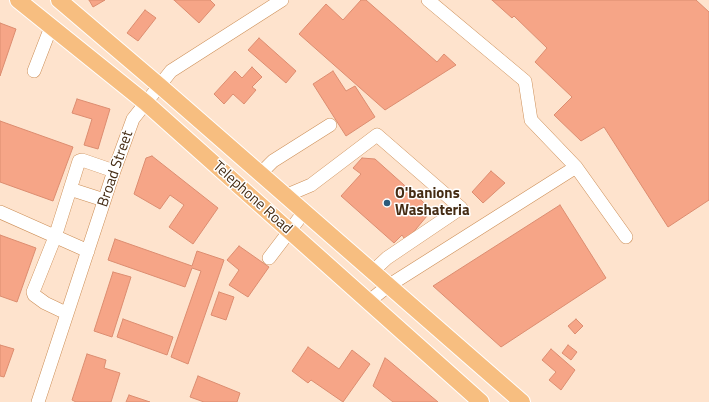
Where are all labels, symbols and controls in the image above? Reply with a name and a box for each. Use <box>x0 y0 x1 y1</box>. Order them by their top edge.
street label: Broad Street <box>95 128 137 210</box>
street label: Telephone Road <box>209 158 295 238</box>
place label: O'banions Washateria <box>395 185 470 220</box>
marker: O'banions Washateria <box>382 198 392 208</box>

